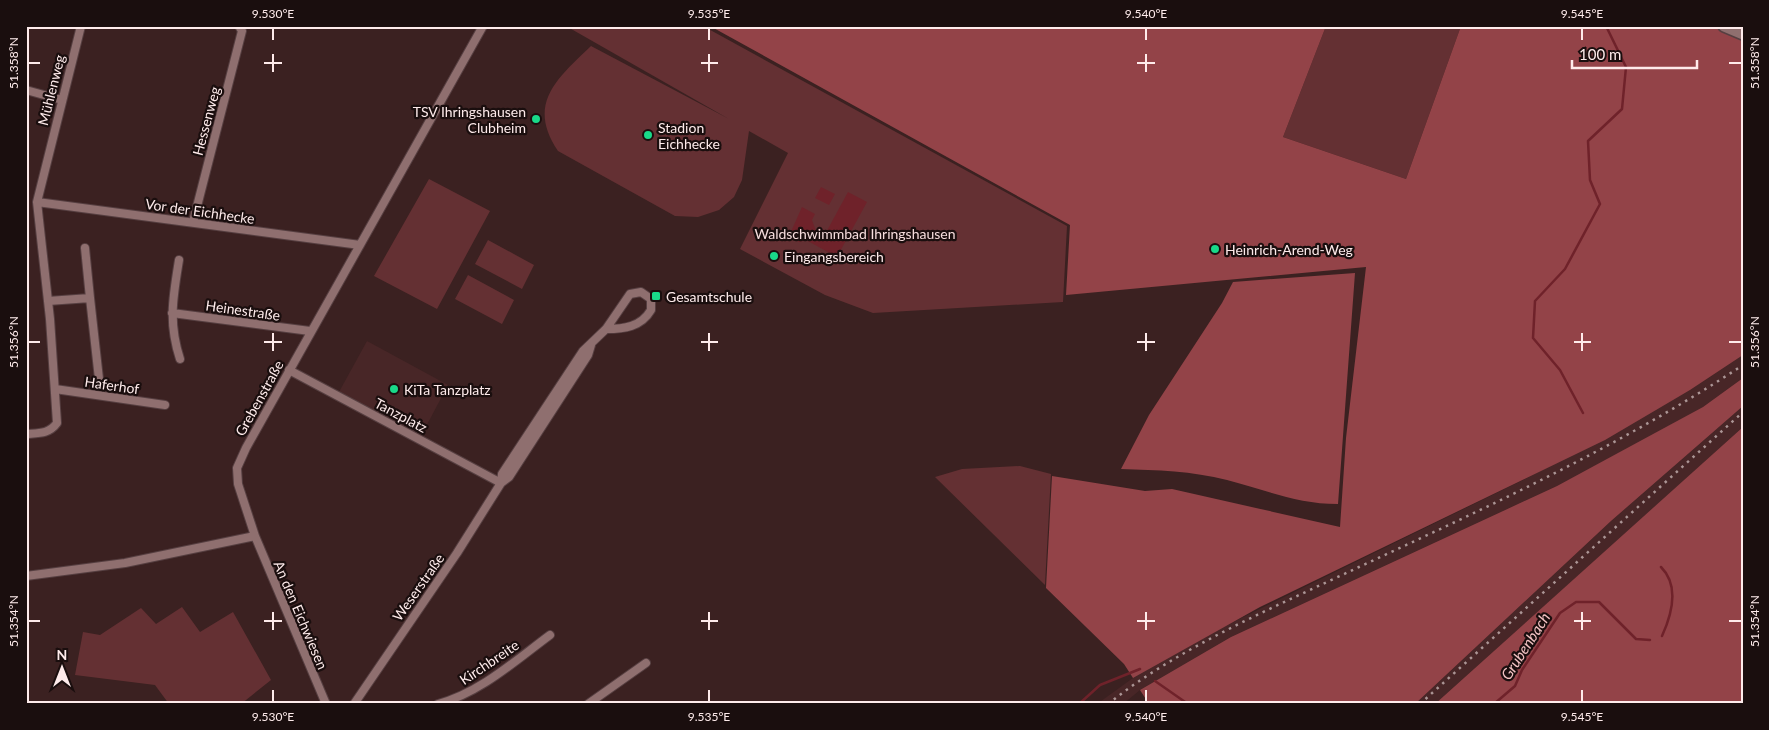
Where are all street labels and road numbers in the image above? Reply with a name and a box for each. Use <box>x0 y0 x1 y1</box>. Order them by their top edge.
street label: Mühlenweg <box>34 53 68 127</box>
street label: Hessenweg <box>189 85 223 157</box>
street label: Vor der Eichhecke <box>144 195 256 227</box>
street label: Heinestraße <box>205 296 281 324</box>
street label: Grebenstraße <box>231 357 287 439</box>
street label: Haferhof <box>84 373 141 397</box>
street label: Tanzplatz <box>372 394 430 436</box>
street label: Weserstraße <box>389 550 447 624</box>
street label: An den Eichwiesen <box>270 558 332 672</box>
street label: Kirchbreite <box>456 636 522 688</box>

